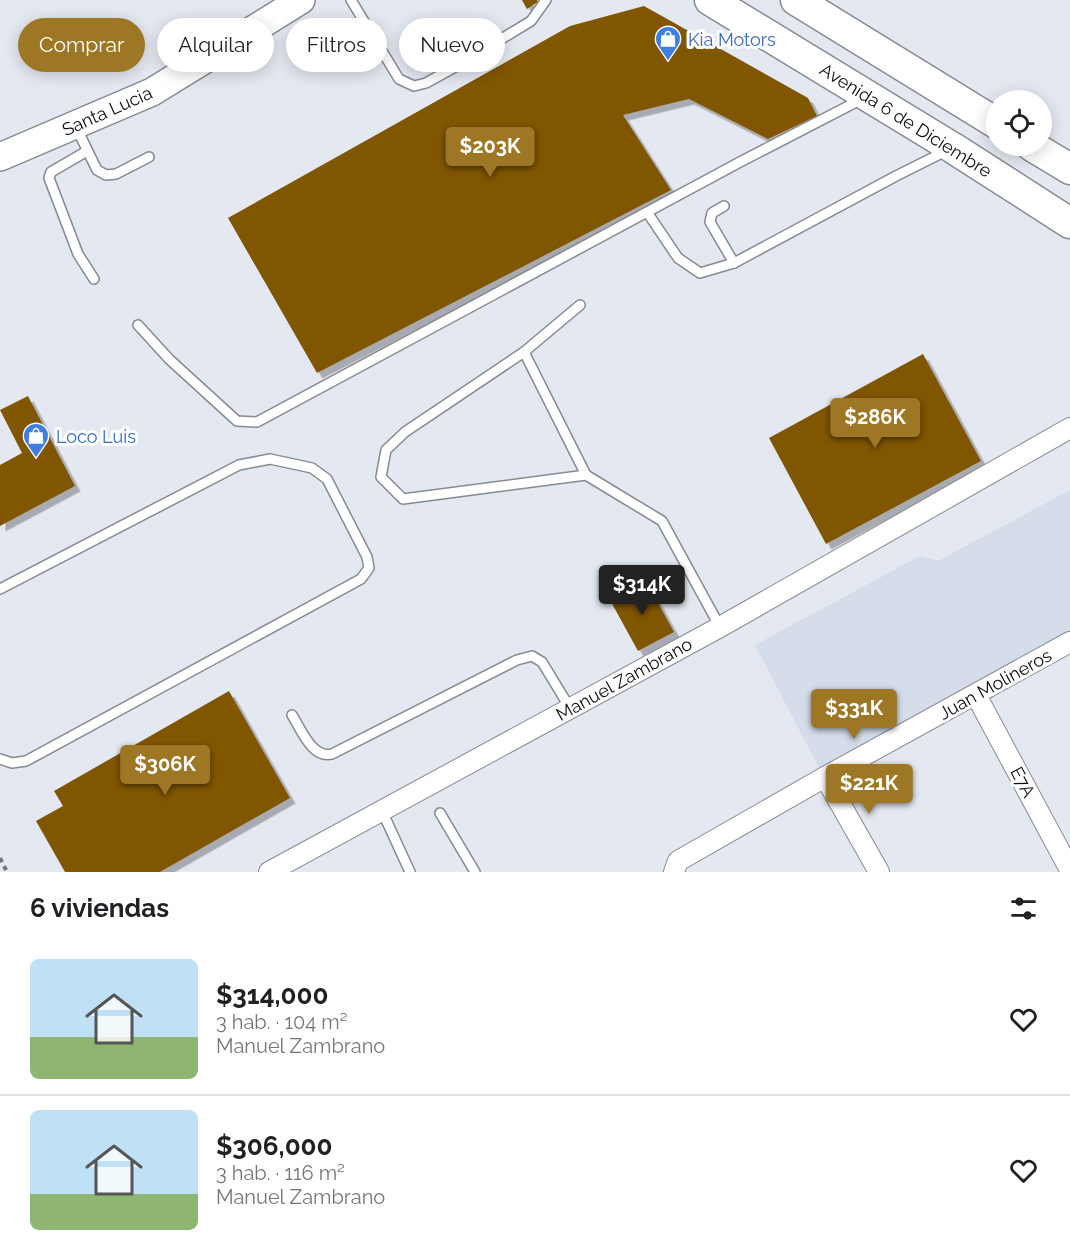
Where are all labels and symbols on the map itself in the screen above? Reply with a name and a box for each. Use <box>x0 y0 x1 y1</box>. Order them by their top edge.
shop icon: Kia Motors <box>653 24 683 62</box>
place label: Kia Motors <box>688 29 776 50</box>
street label: Avenida 6 de Diciembre <box>816 58 996 182</box>
street label: Santa Lucia <box>59 82 155 140</box>
pin: $203K <box>448 127 532 178</box>
pin: $286K <box>833 398 917 449</box>
shop icon: Loco Luis <box>21 421 51 459</box>
place label: Loco Luis <box>56 426 136 447</box>
pin: $314K <box>600 565 684 616</box>
street label: Manuel Zambrano <box>552 633 696 725</box>
street label: Juan Molineros <box>935 644 1055 724</box>
pin: $331K <box>812 689 896 740</box>
pin: $306K <box>123 745 207 796</box>
street label: E7A <box>1006 763 1040 801</box>
pin: $221K <box>827 764 911 815</box>

